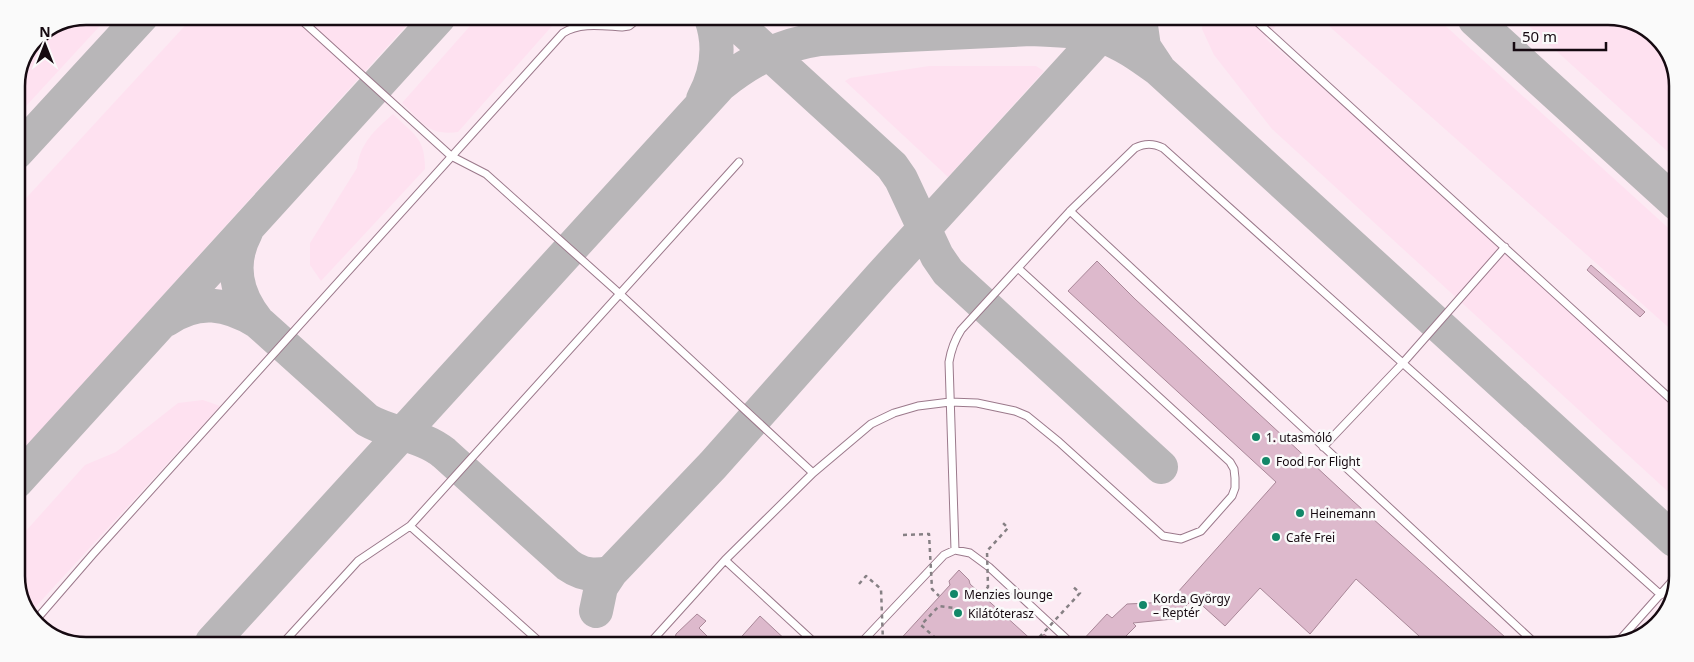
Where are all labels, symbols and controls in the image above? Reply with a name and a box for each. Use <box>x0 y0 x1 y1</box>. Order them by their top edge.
north arrow <box>20 20 70 70</box>
scale bar <box>1514 20 1606 52</box>
text: N <box>39 22 51 41</box>
text: 50 m <box>1522 26 1557 46</box>
place label: 1. utasmóló <box>1266 429 1332 446</box>
marker: 1. utasmóló <box>1250 431 1262 443</box>
place label: Food For Flight <box>1276 453 1361 470</box>
marker: Food For Flight <box>1260 455 1272 467</box>
place label: Heinemann <box>1310 505 1376 522</box>
marker: Heinemann <box>1294 507 1306 519</box>
place label: Cafe Frei <box>1286 529 1335 546</box>
marker: Cafe Frei <box>1270 531 1282 543</box>
place label: Menzies lounge <box>964 586 1053 603</box>
marker: Menzies lounge <box>948 588 960 600</box>
place label: Korda György – Reptér <box>1153 590 1231 621</box>
marker: Korda György – Reptér <box>1137 599 1149 611</box>
place label: Kilátóterasz <box>968 605 1034 622</box>
marker: Kilátóterasz <box>952 607 964 619</box>

